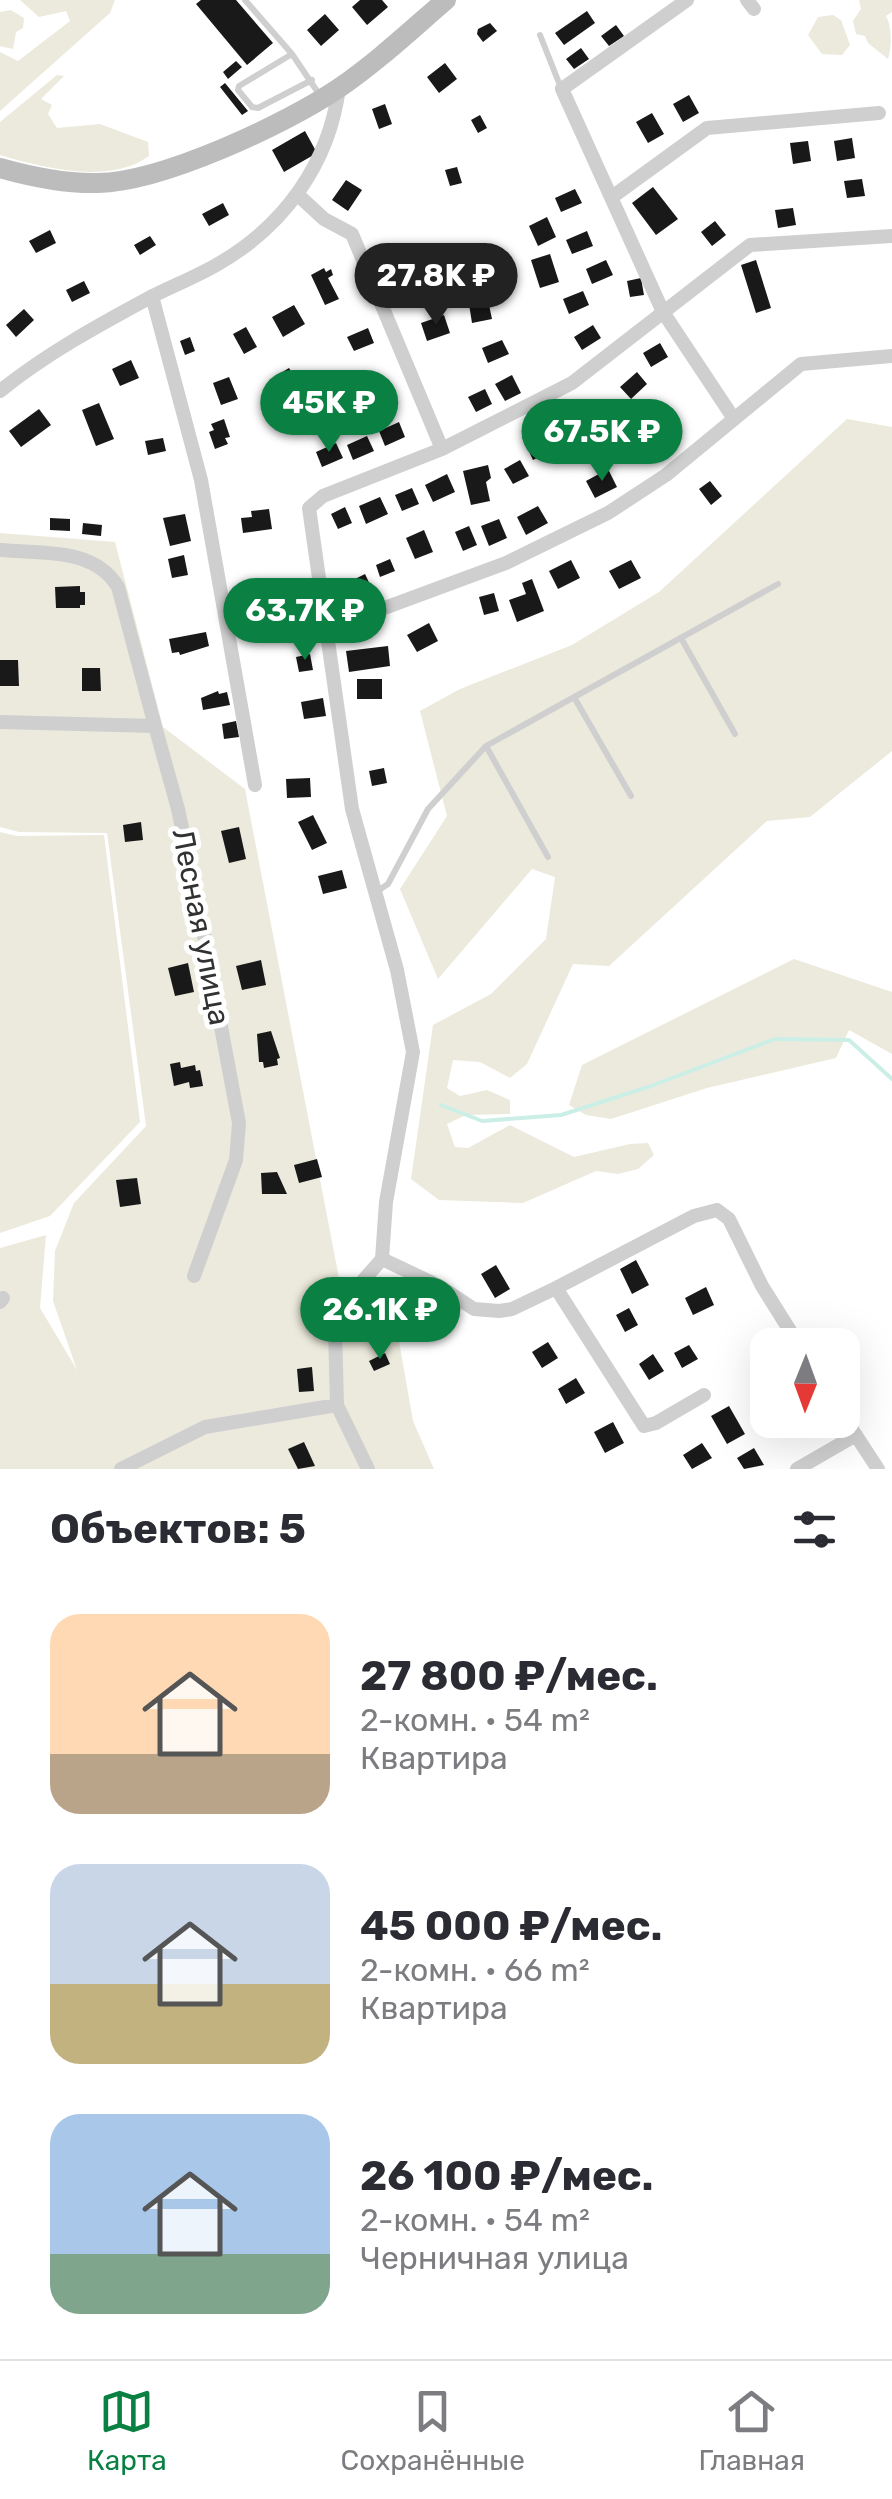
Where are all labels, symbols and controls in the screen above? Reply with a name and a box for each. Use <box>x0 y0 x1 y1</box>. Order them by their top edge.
pin: 27.8K ₽ <box>344 243 528 328</box>
text: 27.8K ₽ <box>377 256 495 294</box>
pin: 45K ₽ <box>259 370 399 455</box>
text: 45K ₽ <box>282 383 376 421</box>
pin: 67.5K ₽ <box>510 399 694 484</box>
text: 67.5K ₽ <box>544 412 660 450</box>
pin: 63.7K ₽ <box>213 578 397 663</box>
text: 63.7K ₽ <box>245 591 365 629</box>
street label: Лесная улица <box>164 826 238 1028</box>
pin: 26.1K ₽ <box>288 1277 472 1362</box>
text: 26.1K ₽ <box>322 1290 438 1328</box>
north arrow <box>750 1328 860 1438</box>
map controls <box>750 1328 860 1438</box>
icon: filters <box>787 1502 842 1557</box>
text: Объектов: 5 <box>50 1504 306 1554</box>
text: 27 800 ₽/мес. <box>360 1651 658 1701</box>
icon: home <box>130 1654 250 1774</box>
text: 2-комн. · 54 m² <box>360 1701 590 1739</box>
text: Квартира <box>360 1739 508 1777</box>
text: 45 000 ₽/мес. <box>360 1901 662 1951</box>
icon: home <box>130 1904 250 2024</box>
text: 2-комн. · 66 m² <box>360 1951 590 1989</box>
text: Квартира <box>360 1989 508 2027</box>
text: 26 100 ₽/мес. <box>360 2151 654 2201</box>
icon: home <box>130 2154 250 2274</box>
text: 2-комн. · 54 m² <box>360 2201 590 2239</box>
text: Черничная улица <box>360 2239 629 2277</box>
tab: Карта <box>87 2384 167 2477</box>
tab: Сохранённые <box>341 2384 525 2477</box>
tab: Главная <box>699 2384 805 2477</box>

